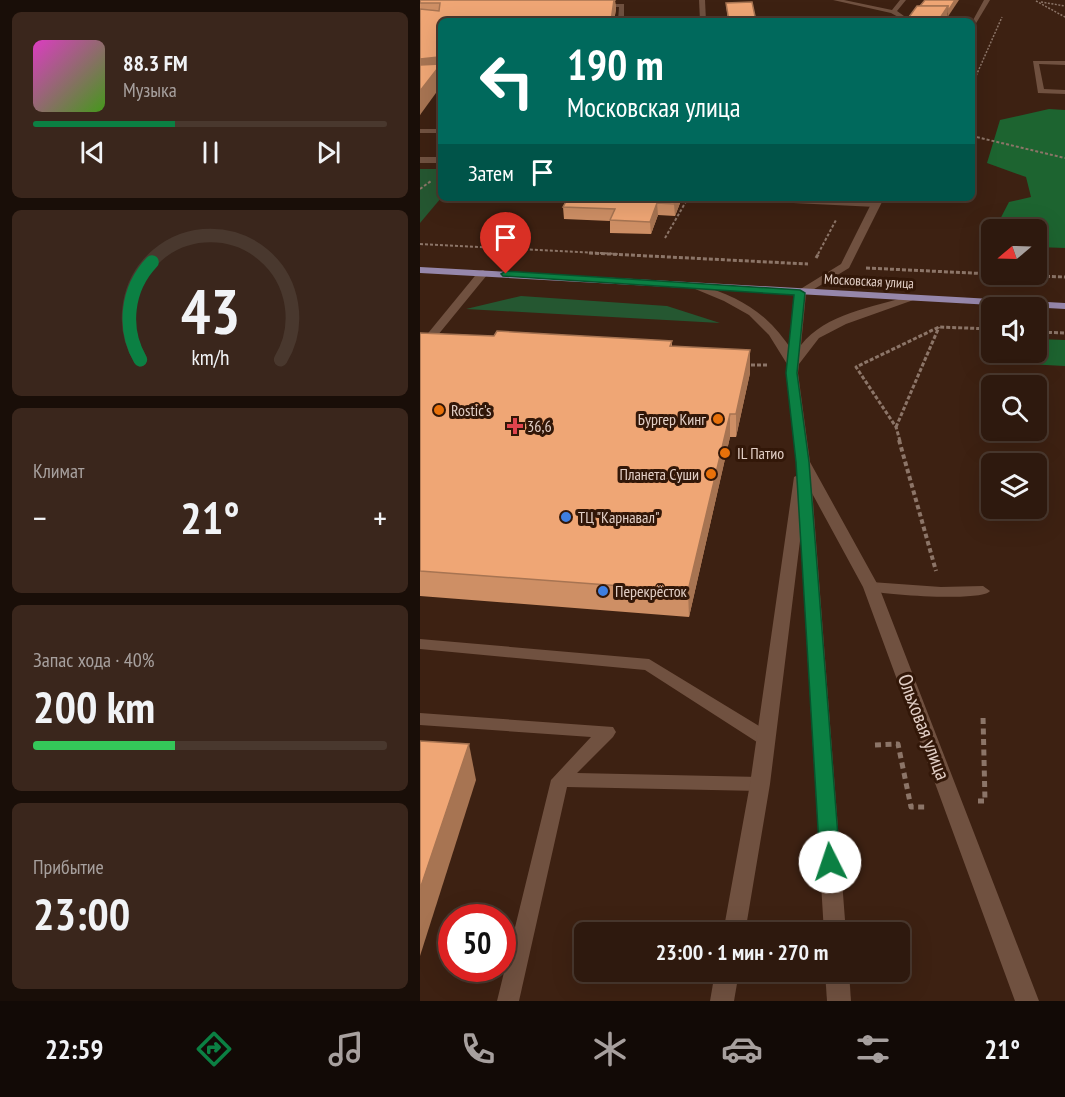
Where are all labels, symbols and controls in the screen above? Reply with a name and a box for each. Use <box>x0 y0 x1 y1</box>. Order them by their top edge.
text: 190 m <box>567 37 664 92</box>
icon: left <box>468 42 546 120</box>
text: 88.3 FM <box>123 49 188 77</box>
text: Музыка <box>123 77 177 103</box>
text: Московская улица <box>567 90 741 124</box>
icon: previous <box>76 136 109 169</box>
icon: pause <box>194 136 227 169</box>
icon: next <box>312 136 345 169</box>
icon: arrive <box>526 156 559 189</box>
text: Затем <box>468 159 514 187</box>
pin <box>480 212 531 274</box>
north arrow <box>981 219 1047 285</box>
map controls <box>981 219 1047 519</box>
icon: arrive <box>489 221 522 254</box>
text: 43 <box>180 270 240 351</box>
street label: Московская улица <box>824 270 914 292</box>
button: sound <box>981 297 1047 363</box>
text: km/h <box>191 343 229 371</box>
button: search <box>981 375 1047 441</box>
place label: Rostic's <box>451 400 491 420</box>
marker: Rostic's <box>432 403 446 417</box>
place label: Бургер Кинг <box>638 409 706 429</box>
marker: Бургер Кинг <box>711 412 725 426</box>
place label: 36,6 <box>527 416 552 436</box>
marker: 36,6 <box>508 419 522 433</box>
place label: IL Патио <box>737 443 784 463</box>
marker: IL Патио <box>718 446 732 460</box>
button: layers <box>981 453 1047 519</box>
text: Климат <box>33 458 84 484</box>
place label: Планета Суши <box>619 464 699 484</box>
marker: Планета Суши <box>704 467 718 481</box>
text: 21° <box>180 488 240 546</box>
text: − <box>33 496 47 539</box>
text: + <box>373 496 387 539</box>
place label: ТЦ "Карнавал" <box>578 507 660 527</box>
marker: ТЦ "Карнавал" <box>559 510 573 524</box>
place label: Перекрёсток <box>615 581 688 601</box>
marker: Перекрёсток <box>596 584 610 598</box>
text: Запас хода · 40% <box>33 647 154 673</box>
street label: Ольховая улица <box>892 670 956 784</box>
text: 200 km <box>33 677 155 735</box>
position arrow <box>798 830 862 894</box>
text: Прибытие <box>33 854 104 880</box>
text: 23:00 <box>33 884 130 942</box>
speed limit sign: 50 <box>438 904 516 982</box>
text: 23:00 · 1 мин · 270 m <box>656 938 828 966</box>
icon: directions <box>193 1028 235 1070</box>
icon: music <box>325 1028 367 1070</box>
icon: phone <box>457 1028 499 1070</box>
icon: climate <box>589 1028 631 1070</box>
icon: car <box>721 1028 763 1070</box>
icon: filters <box>852 1028 894 1070</box>
text: 22:59 <box>45 1032 103 1066</box>
text: 21° <box>984 1032 1020 1066</box>

